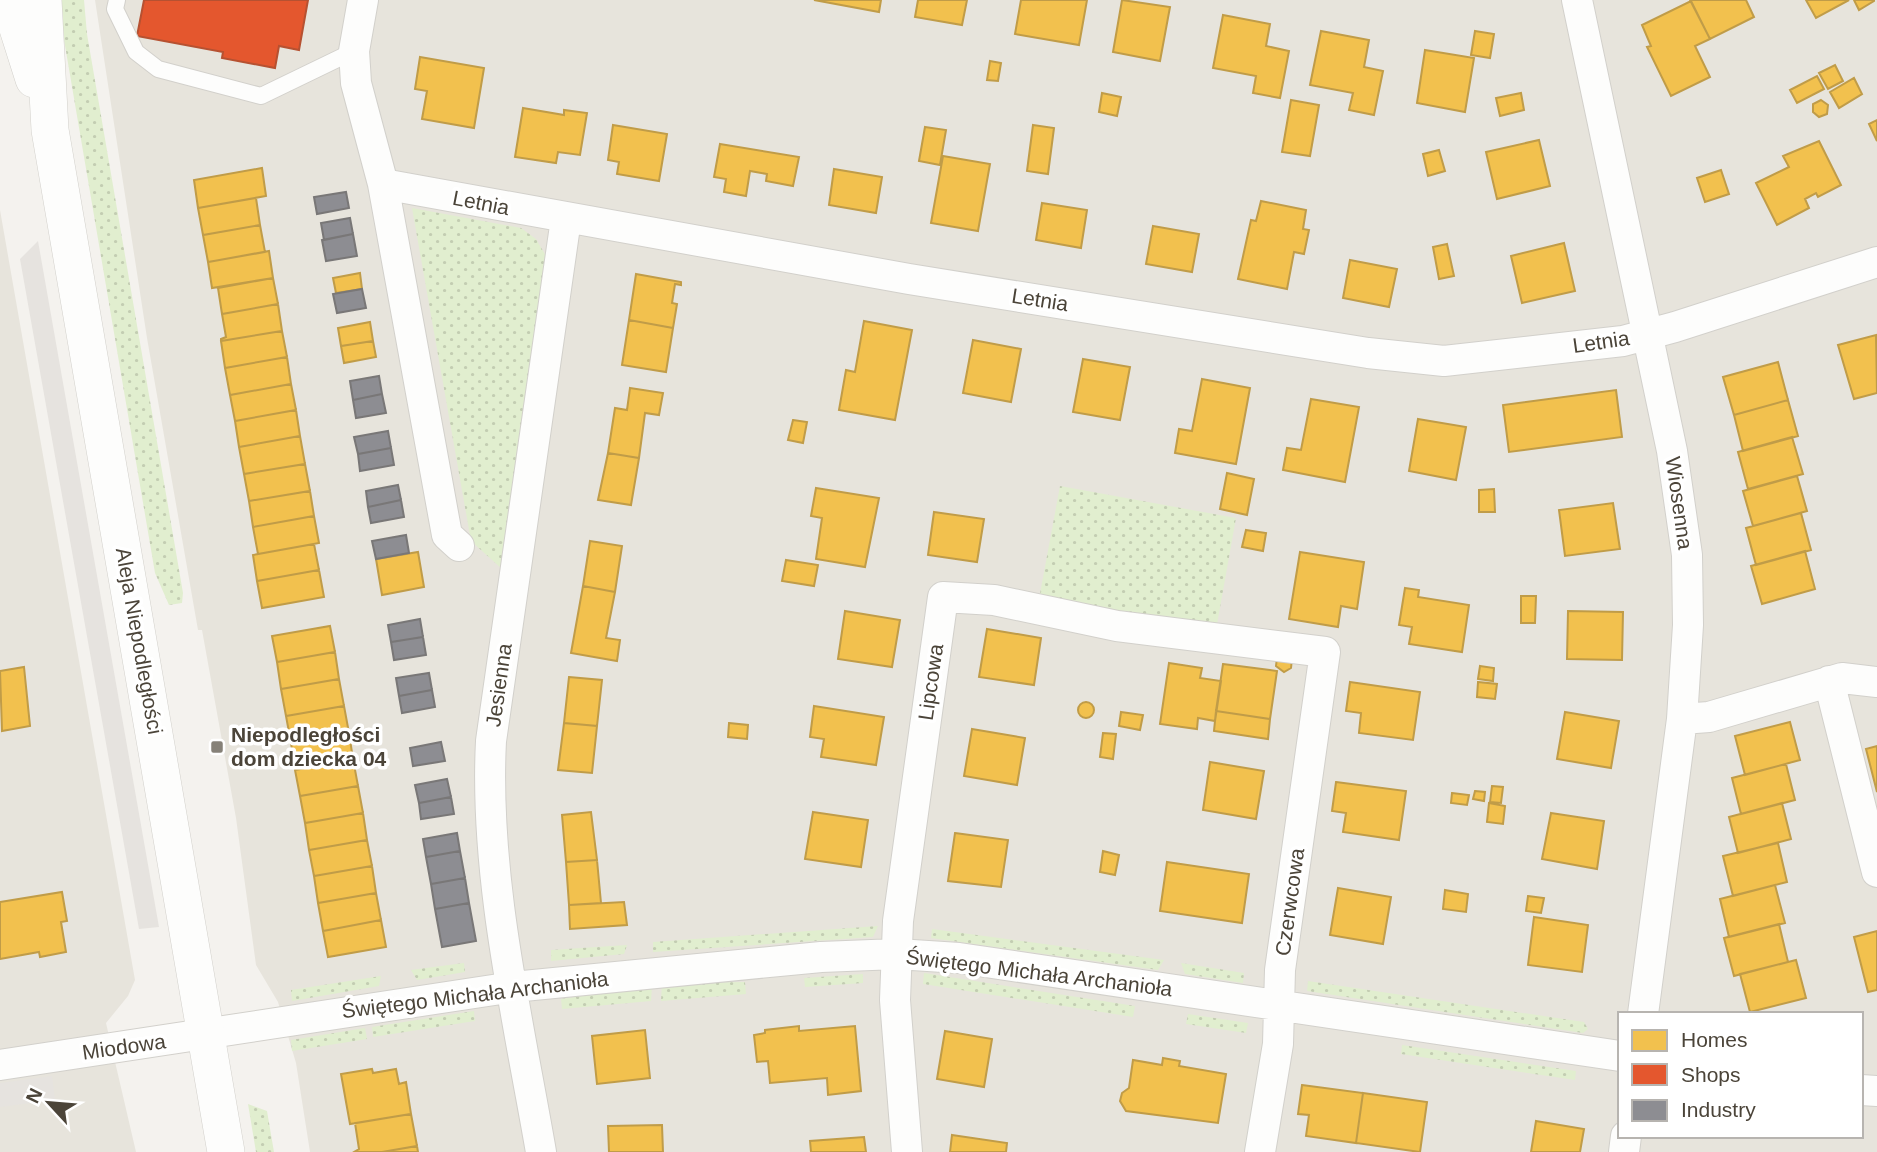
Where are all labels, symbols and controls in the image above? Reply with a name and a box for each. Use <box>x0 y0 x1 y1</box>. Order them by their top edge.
street label: Letnia <box>451 186 512 219</box>
street label: Letnia <box>1010 284 1070 315</box>
street label: Letnia <box>1571 326 1631 357</box>
street label: Wiosenna <box>1662 455 1697 551</box>
street label: Aleja Niepodległości <box>112 546 167 736</box>
street label: Jesienna <box>481 641 516 728</box>
street label: Lipcowa <box>914 642 947 722</box>
place label: Niepodległości dom dziecka 04 <box>231 723 387 770</box>
marker: Niepodległości dom dziecka 04 <box>209 739 225 755</box>
street label: Czerwcowa <box>1271 846 1308 957</box>
street label: Świętego Michała Archanioła <box>904 945 1174 1000</box>
street label: Świętego Michała Archanioła <box>340 967 610 1022</box>
legend <box>1618 1012 1863 1138</box>
text: Homes <box>1681 1028 1748 1051</box>
street label: Miodowa <box>81 1029 167 1064</box>
text: Shops <box>1681 1063 1741 1086</box>
north arrow <box>14 1068 84 1138</box>
text: N <box>22 1085 47 1107</box>
text: Industry <box>1681 1098 1756 1121</box>

